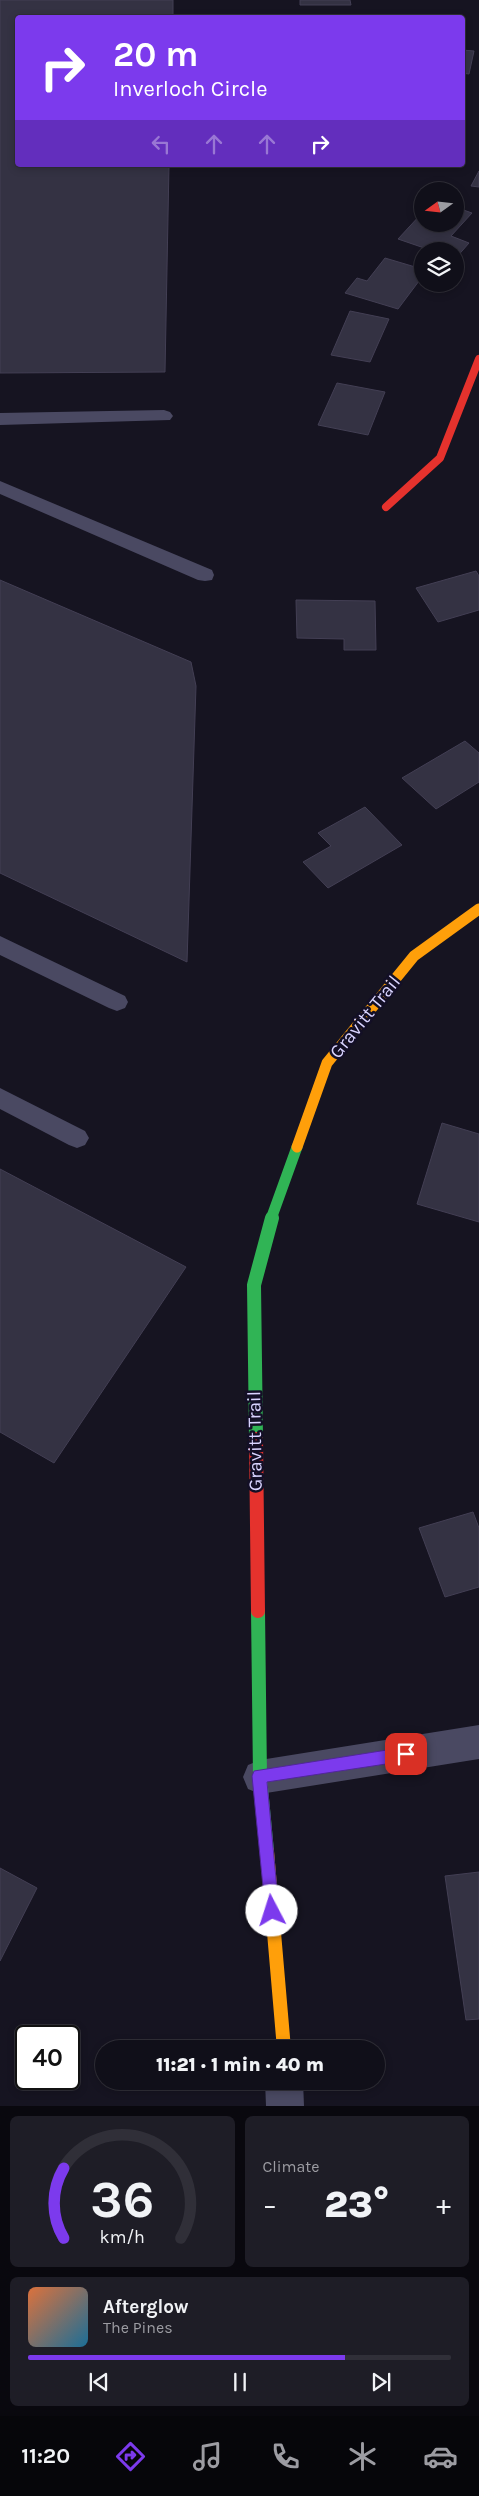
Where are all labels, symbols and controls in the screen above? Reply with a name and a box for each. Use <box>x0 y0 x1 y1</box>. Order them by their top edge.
text: 20 m <box>113 34 198 75</box>
icon: right <box>30 35 95 100</box>
text: Inverloch Circle <box>113 76 268 102</box>
icon: left <box>147 130 175 158</box>
icon: ahead <box>200 130 228 158</box>
icon: ahead <box>253 130 281 158</box>
icon: right <box>306 130 334 158</box>
north arrow <box>414 182 464 232</box>
map controls <box>414 182 464 292</box>
button: layers <box>414 242 464 292</box>
street label: Gravitt Trail <box>325 971 405 1063</box>
street label: Gravitt Trail <box>243 1391 267 1491</box>
pin <box>385 1733 427 1775</box>
icon: arrive <box>392 1740 420 1768</box>
position arrow <box>245 1884 297 1936</box>
speed limit sign: 40 <box>15 2025 80 2090</box>
text: 11:21 · 1 min · 40 m <box>156 2054 324 2076</box>
text: Climate <box>263 2157 320 2176</box>
text: 36 <box>90 2169 154 2230</box>
text: 23° <box>324 2182 390 2227</box>
text: − <box>263 2188 277 2221</box>
text: + <box>436 2188 451 2221</box>
text: km/h <box>100 2227 145 2248</box>
text: Afterglow <box>103 2296 189 2318</box>
text: The Pines <box>103 2318 173 2337</box>
icon: previous <box>85 2368 113 2396</box>
icon: pause <box>226 2368 254 2396</box>
icon: next <box>367 2368 395 2396</box>
icon: directions <box>113 2439 148 2474</box>
icon: music <box>190 2439 225 2474</box>
icon: phone <box>268 2439 303 2474</box>
icon: climate <box>345 2439 380 2474</box>
icon: car <box>423 2439 458 2474</box>
text: 11:20 <box>21 2443 70 2469</box>

